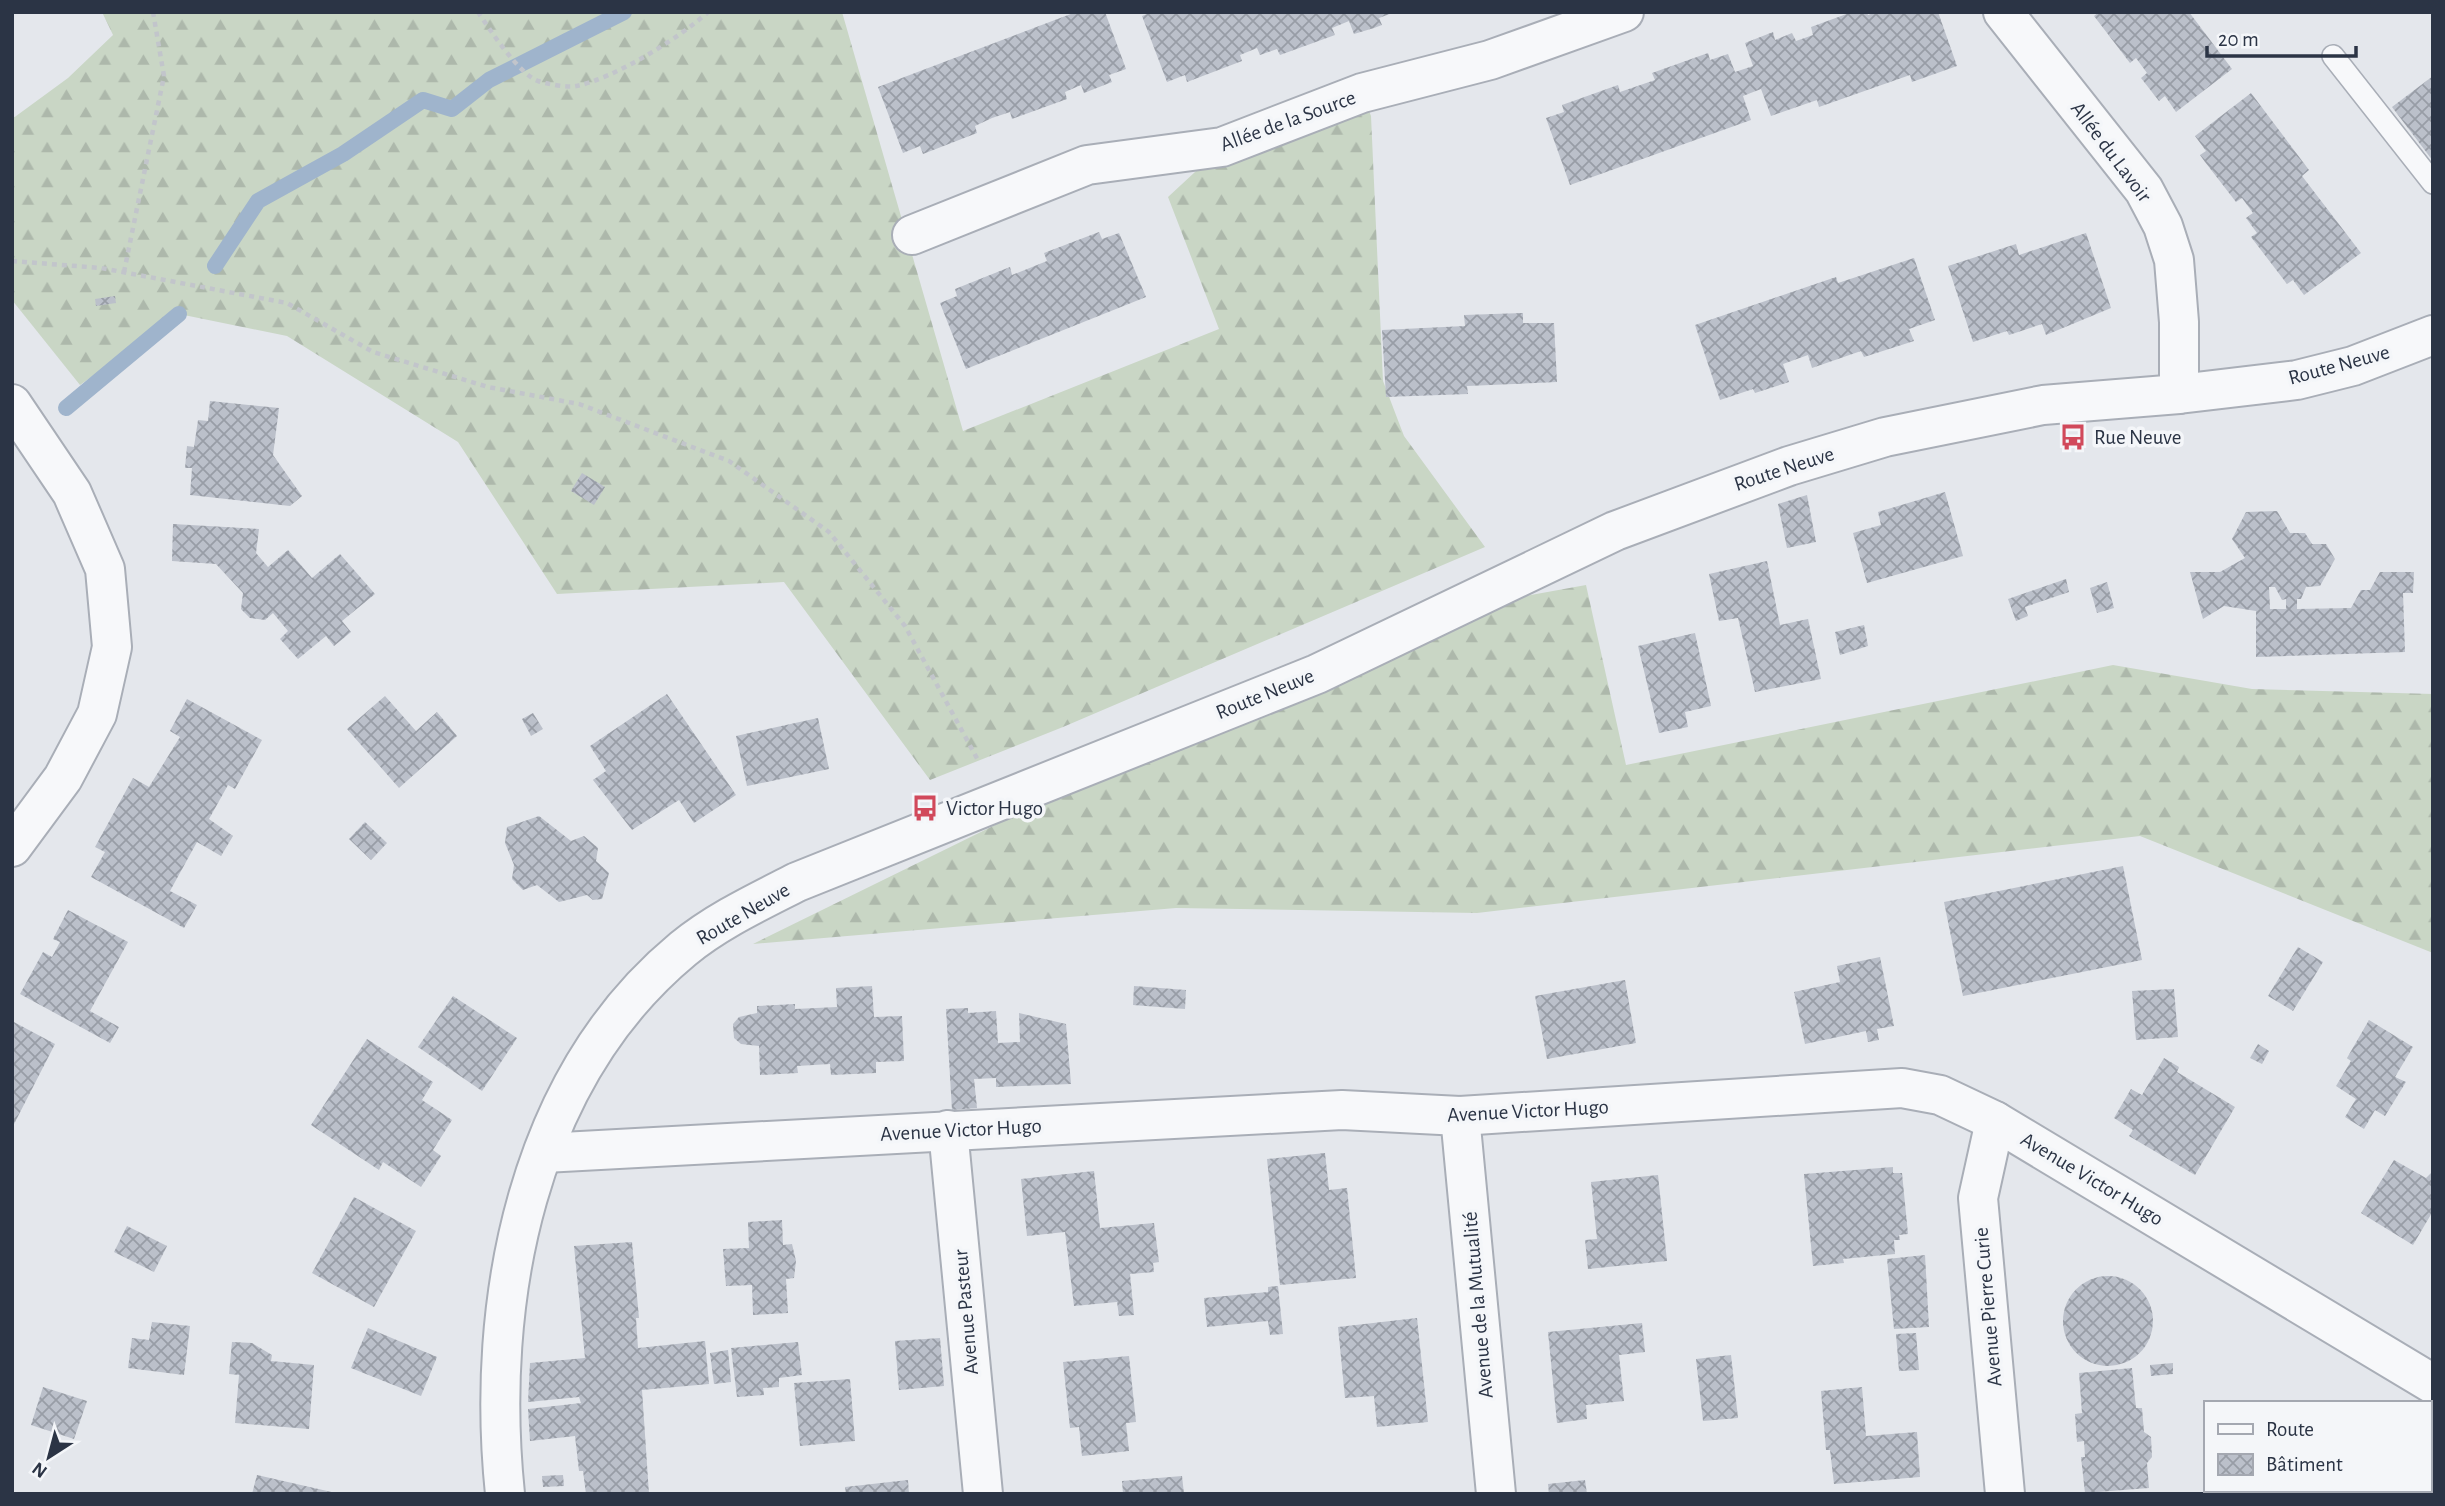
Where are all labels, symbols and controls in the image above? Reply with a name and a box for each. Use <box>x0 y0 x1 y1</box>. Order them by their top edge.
scale bar <box>2207 14 2356 58</box>
text: 20 m <box>2218 29 2259 50</box>
street label: Allée de la Source <box>1217 87 1359 155</box>
street label: Allée du Lavoir <box>2067 98 2155 206</box>
street label: Route Neuve <box>2286 341 2392 389</box>
bus stop icon: Rue Neuve <box>2058 422 2088 452</box>
place label: Rue Neuve <box>2094 427 2181 448</box>
street label: Route Neuve <box>1731 443 1837 495</box>
street label: Route Neuve <box>1213 665 1317 723</box>
bus stop icon: Victor Hugo <box>910 793 940 823</box>
place label: Victor Hugo <box>946 798 1043 819</box>
street label: Route Neuve <box>693 879 793 949</box>
street label: Avenue Victor Hugo <box>1447 1096 1609 1126</box>
street label: Avenue Victor Hugo <box>880 1115 1042 1145</box>
street label: Avenue Victor Hugo <box>2017 1128 2167 1230</box>
street label: Avenue de la Mutualité <box>1459 1211 1497 1399</box>
street label: Avenue Pierre Curie <box>1971 1227 2005 1387</box>
street label: Avenue Pasteur <box>950 1248 982 1376</box>
legend <box>2204 1401 2431 1492</box>
text: Route <box>2266 1419 2314 1440</box>
north arrow <box>14 1422 84 1492</box>
text: Bâtiment <box>2266 1454 2343 1475</box>
text: N <box>29 1458 51 1481</box>

